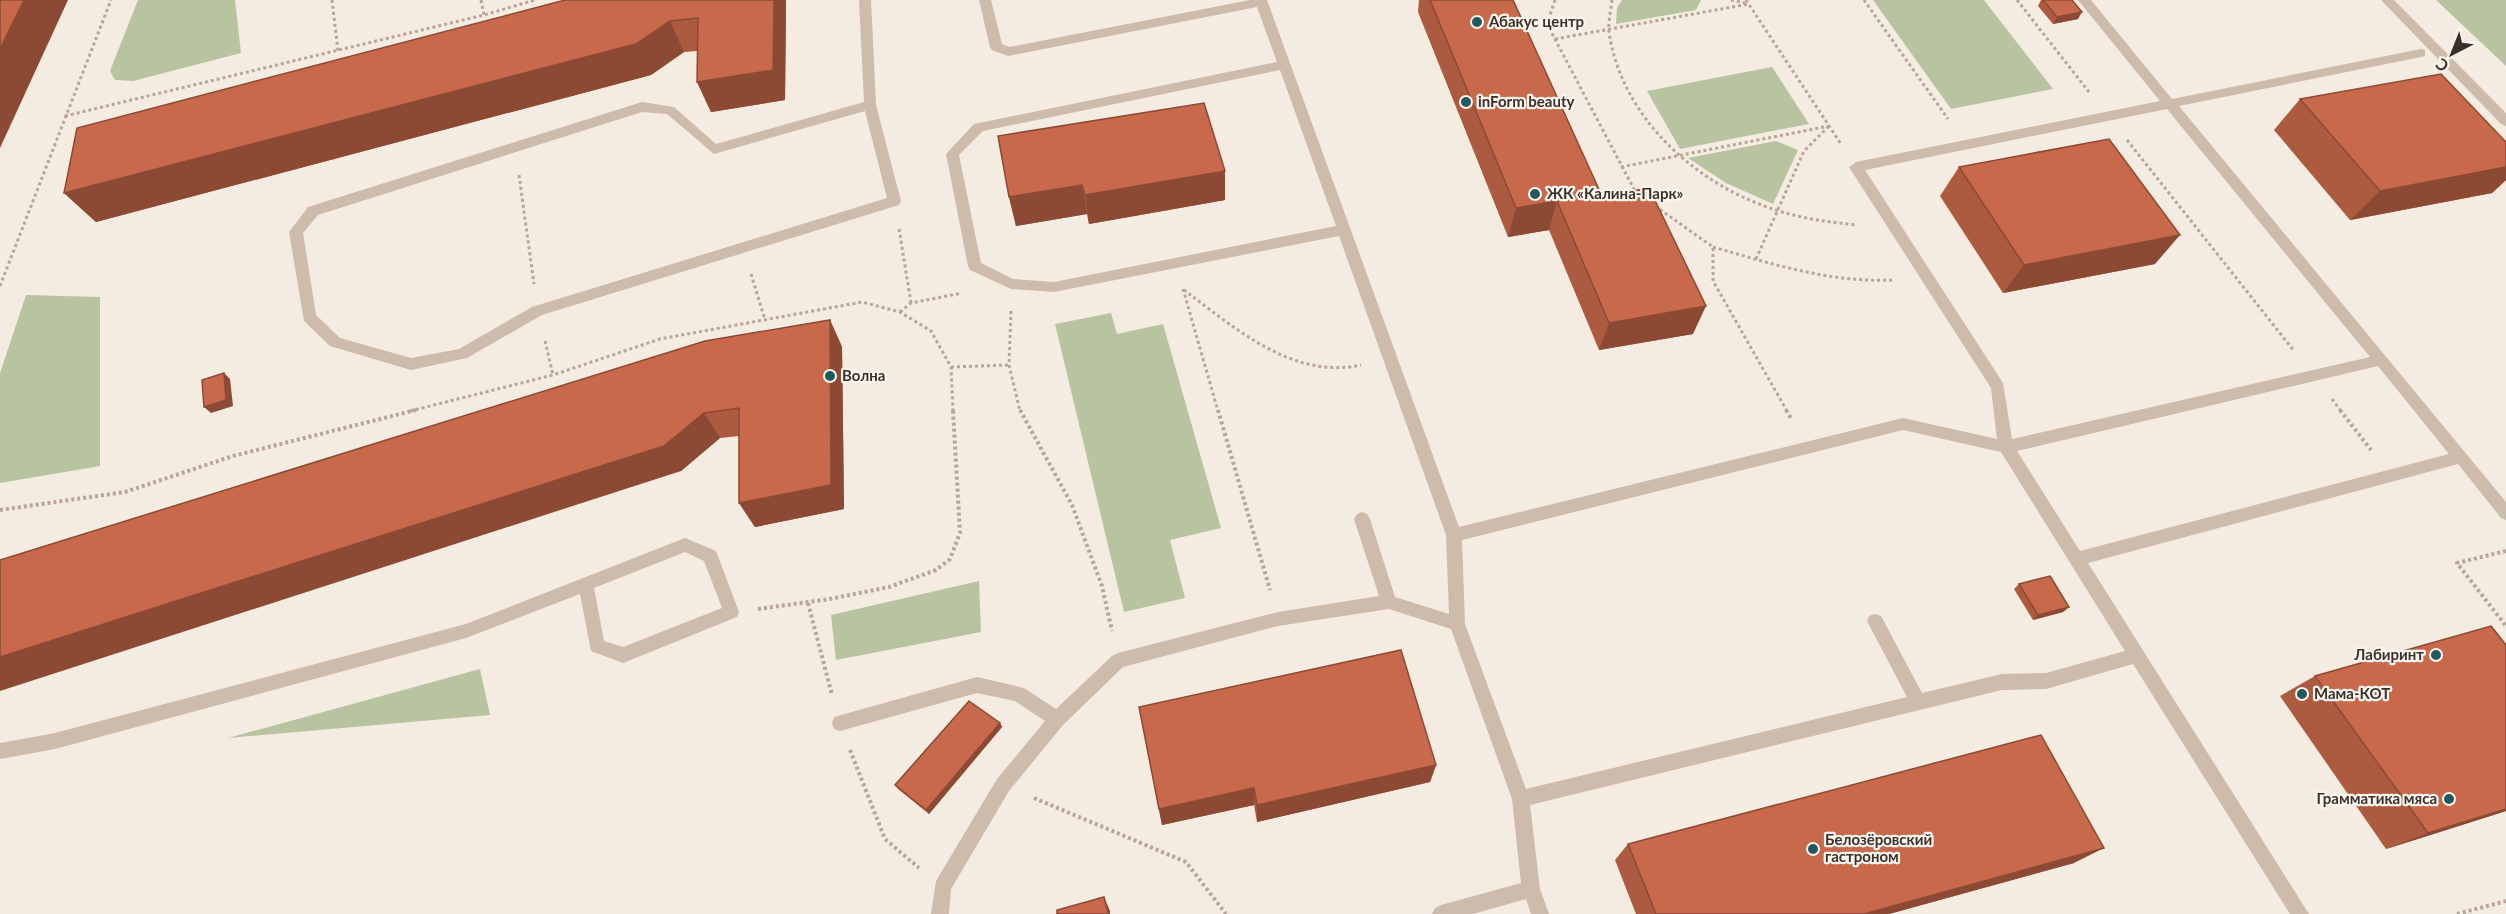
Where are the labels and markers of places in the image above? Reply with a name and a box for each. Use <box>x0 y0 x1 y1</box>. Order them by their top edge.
place label: Абакус центр <box>1488 12 1584 30</box>
marker: Абакус центр <box>1470 15 1484 29</box>
place label: inForm beauty <box>1478 92 1575 110</box>
marker: inForm beauty <box>1459 95 1473 109</box>
place label: ЖК «Калина-Парк» <box>1547 184 1684 202</box>
marker: ЖК «Калина-Парк» <box>1528 187 1542 201</box>
place label: Волна <box>842 366 885 384</box>
marker: Волна <box>823 369 837 383</box>
place label: Лабиринт <box>2353 645 2424 663</box>
marker: Лабиринт <box>2429 648 2443 662</box>
place label: Мама-КОТ <box>2314 684 2390 702</box>
marker: Мама-КОТ <box>2295 687 2309 701</box>
place label: Грамматика мяса <box>2316 789 2437 807</box>
marker: Грамматика мяса <box>2442 792 2456 806</box>
place label: Белозёровский гастроном <box>1825 830 1932 865</box>
marker: Белозёровский гастроном <box>1806 842 1820 856</box>

